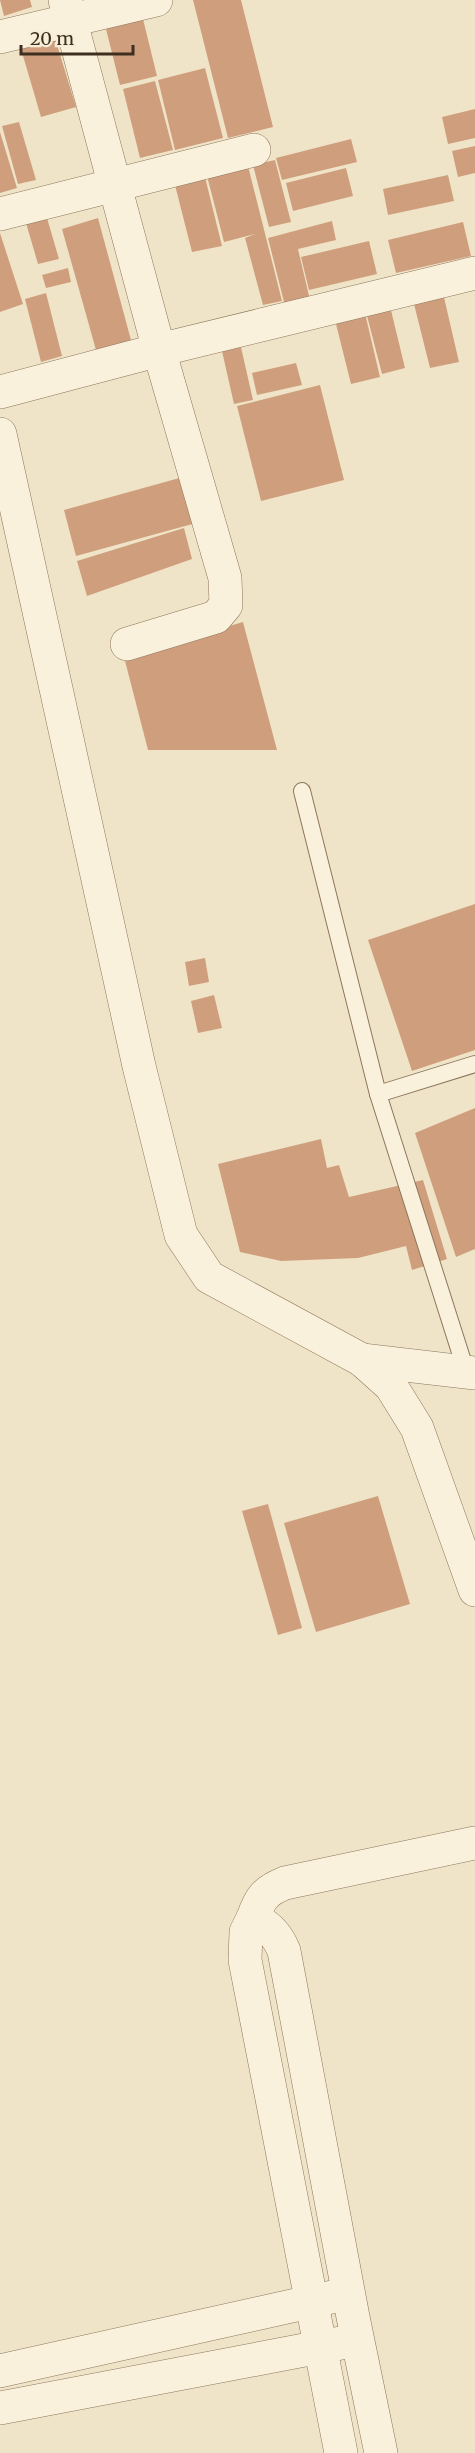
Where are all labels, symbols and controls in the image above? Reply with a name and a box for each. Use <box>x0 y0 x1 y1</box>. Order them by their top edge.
scale bar <box>21 18 134 56</box>
text: 20 m <box>30 27 74 50</box>

